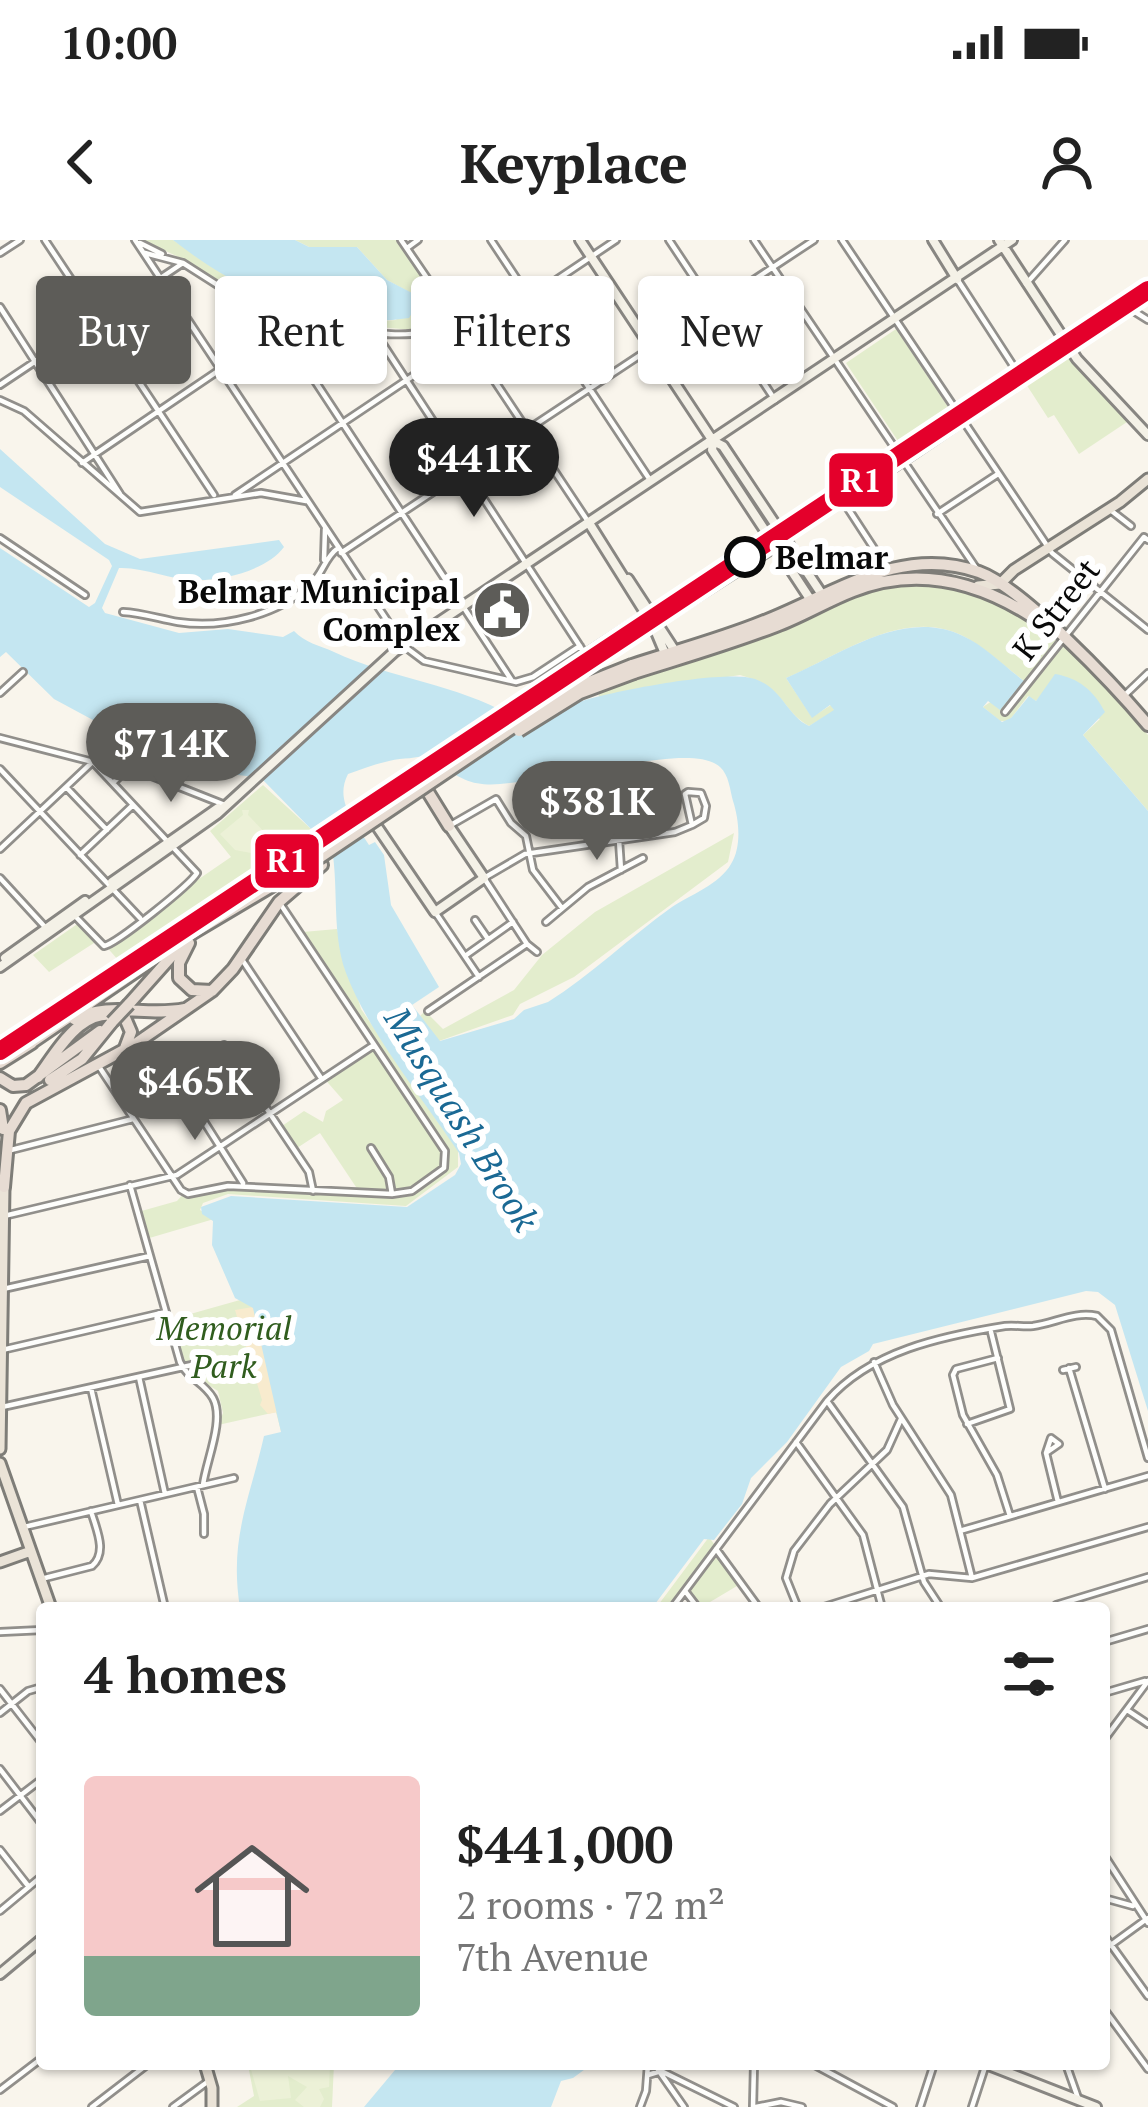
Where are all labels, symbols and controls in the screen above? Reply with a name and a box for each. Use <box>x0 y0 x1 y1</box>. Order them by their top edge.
text: 10:00 <box>60 12 177 72</box>
text: Keyplace <box>460 127 688 198</box>
icon: back <box>48 129 114 195</box>
icon: person <box>1034 129 1100 195</box>
chip: Buy <box>36 276 191 384</box>
chip: Rent <box>215 276 387 384</box>
chip: Filters <box>411 276 614 384</box>
chip: New <box>638 276 804 384</box>
pin: $441K <box>390 418 558 520</box>
text: $441K <box>416 431 532 483</box>
line badge: R1 <box>827 451 895 509</box>
text: R1 <box>840 458 882 501</box>
place label: Belmar <box>775 535 889 578</box>
marker: Belmar <box>726 538 764 576</box>
street label: K Street <box>1003 549 1109 668</box>
place label: Belmar Municipal Complex <box>178 569 461 650</box>
public building icon: Belmar Municipal Complex <box>471 579 533 641</box>
pin: $714K <box>87 703 255 805</box>
text: $714K <box>113 716 229 768</box>
pin: $381K <box>513 761 681 863</box>
text: $381K <box>539 774 655 826</box>
line badge: R1 <box>253 832 321 890</box>
text: R1 <box>266 838 308 881</box>
water label: Musquash Brook <box>374 997 550 1240</box>
pin: $465K <box>111 1041 279 1143</box>
text: $465K <box>137 1054 253 1106</box>
park label: Memorial Park <box>155 1306 292 1387</box>
text: 4 homes <box>84 1640 287 1708</box>
icon: filters <box>996 1641 1062 1707</box>
text: $441,000 <box>456 1810 673 1878</box>
icon: home <box>180 1824 324 1968</box>
text: 2 rooms · 72 m² <box>456 1878 725 1930</box>
text: 7th Avenue <box>456 1930 649 1982</box>

